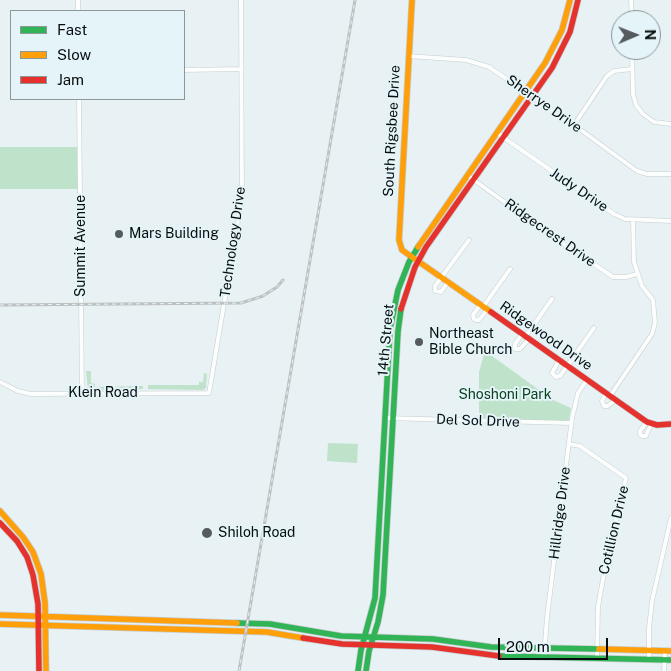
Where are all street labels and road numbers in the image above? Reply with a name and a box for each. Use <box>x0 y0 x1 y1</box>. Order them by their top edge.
street label: South Rigsbee Drive <box>380 65 404 197</box>
street label: Sherrye Drive <box>503 72 585 136</box>
street label: Judy Drive <box>547 164 611 216</box>
street label: Technology Drive <box>217 186 249 298</box>
street label: Summit Avenue <box>73 195 89 297</box>
street label: Ridgecrest Drive <box>501 195 599 271</box>
street label: Ridgewood Drive <box>496 298 596 374</box>
street label: 14th Street <box>374 303 398 377</box>
street label: Klein Road <box>68 385 138 401</box>
street label: Del Sol Drive <box>436 411 520 431</box>
street label: Hillridge Drive <box>546 466 574 560</box>
street label: Cotillion Drive <box>596 484 632 576</box>

